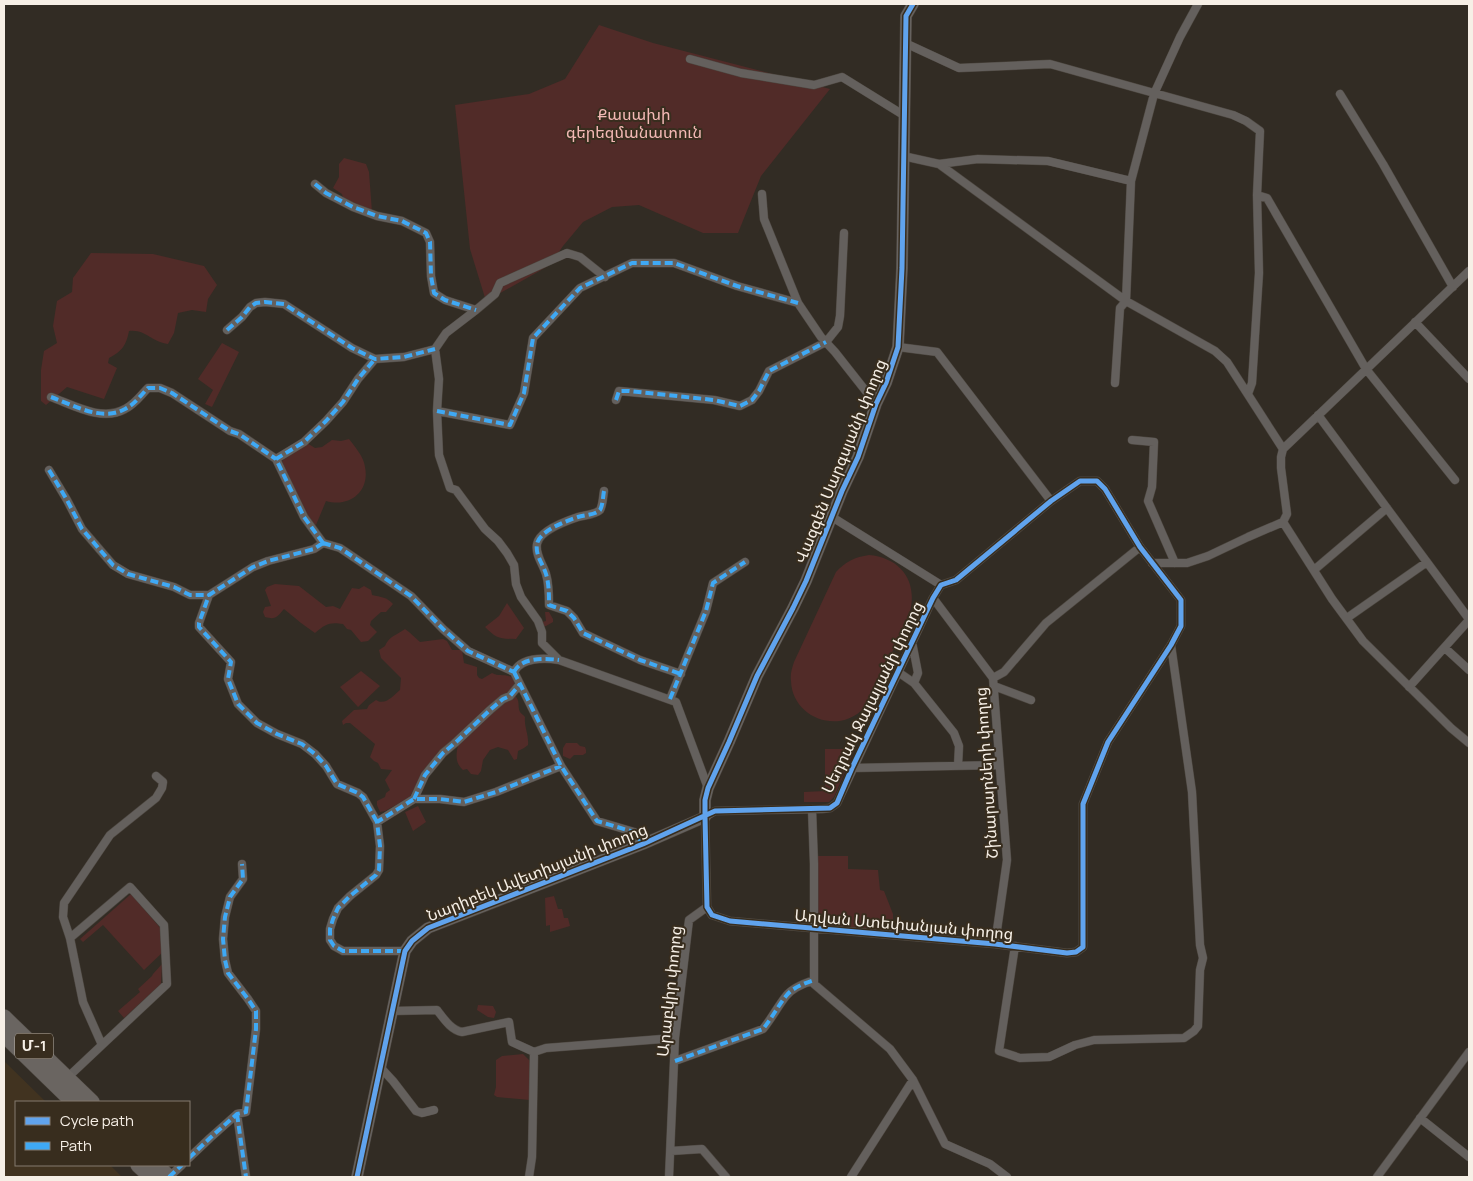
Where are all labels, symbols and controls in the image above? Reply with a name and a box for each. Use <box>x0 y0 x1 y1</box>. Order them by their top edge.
park label: Քասախի գերեզմանատուն <box>566 103 702 143</box>
street label: Վազգեն Սարգսյանի փողոց <box>789 355 891 567</box>
street label: Սեդրակ Ջալալյանի փողոց <box>816 597 928 797</box>
street label: Շինարարների փողոց <box>969 686 1003 860</box>
street label: Նարիբեկ Ավետիսյանի փողոց <box>423 818 651 926</box>
street label: Աղվան Ստեփանյան փողոց <box>794 903 1014 945</box>
street label: Արաբկիր փողոց <box>651 924 687 1058</box>
road number: Մ-1 <box>15 1034 53 1058</box>
legend <box>15 1101 190 1166</box>
text: Cycle path <box>60 1110 134 1131</box>
text: Path <box>60 1135 92 1156</box>

